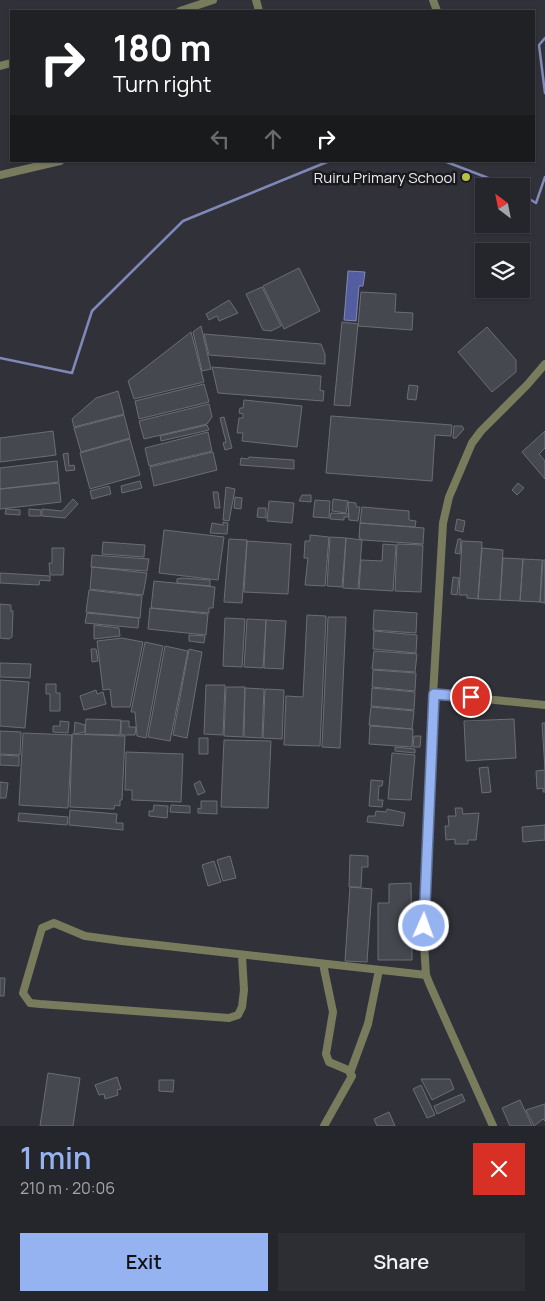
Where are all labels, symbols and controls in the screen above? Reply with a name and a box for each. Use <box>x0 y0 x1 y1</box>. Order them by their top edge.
text: 180 m <box>113 24 211 72</box>
icon: right <box>30 30 95 95</box>
text: Turn right <box>113 69 211 99</box>
icon: left <box>206 125 234 153</box>
icon: ahead <box>259 125 287 153</box>
icon: right <box>312 125 340 153</box>
place label: Ruiru Primary School <box>314 167 456 188</box>
marker: Ruiru Primary School <box>460 171 472 183</box>
north arrow <box>475 178 530 232</box>
map controls <box>475 178 530 298</box>
button: layers <box>475 243 530 298</box>
pin <box>450 676 492 718</box>
icon: arrive <box>457 683 485 711</box>
position arrow <box>397 899 449 951</box>
text: 1 min <box>20 1137 92 1178</box>
button: close <box>473 1143 525 1195</box>
text: 210 m · 20:06 <box>20 1177 115 1199</box>
button: Exit <box>20 1233 268 1291</box>
button: Share <box>278 1233 525 1291</box>

